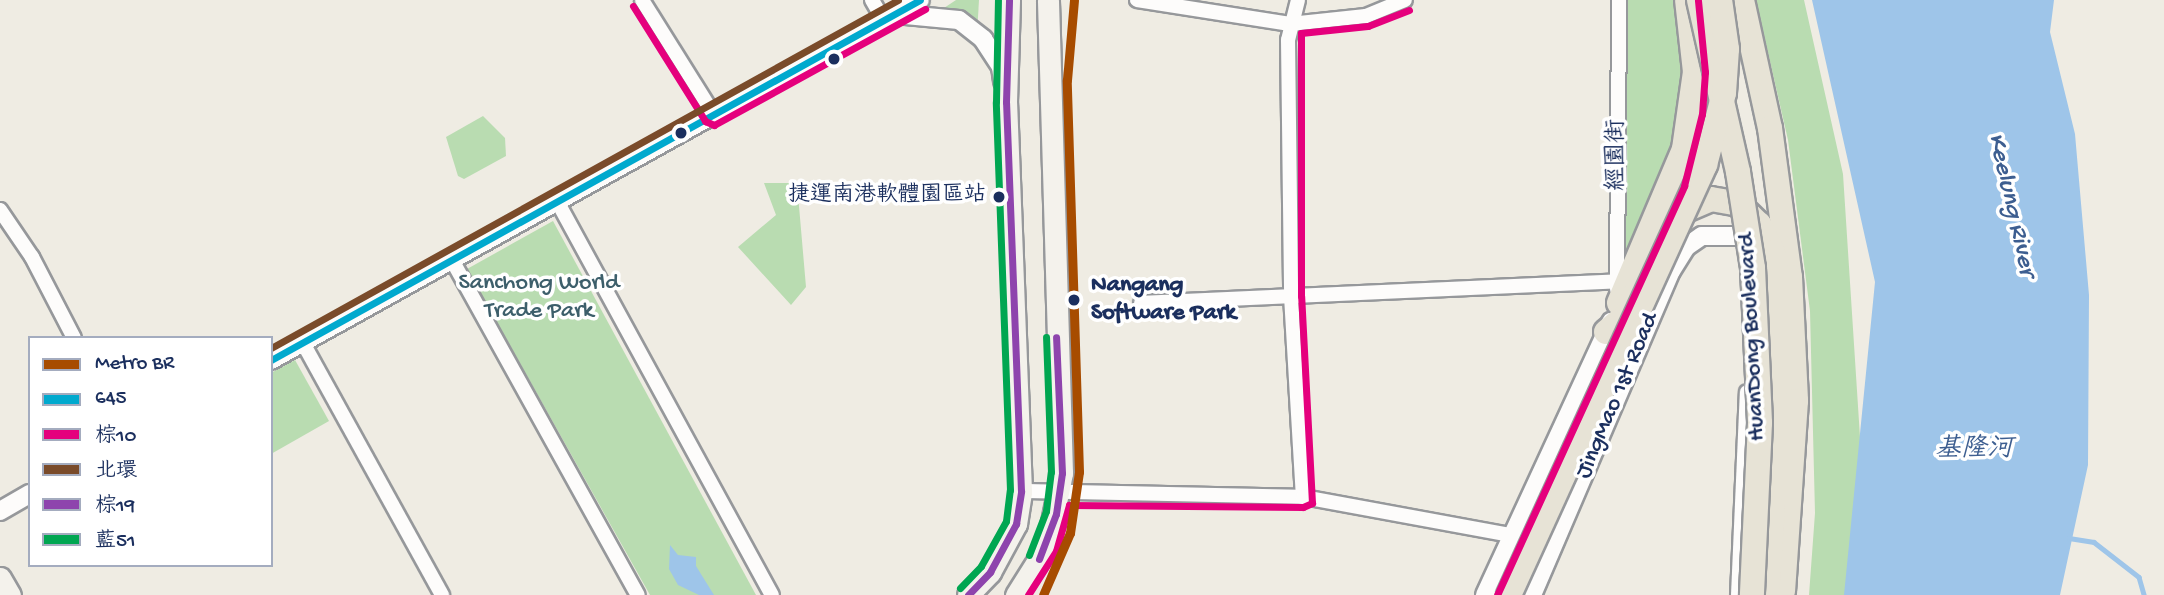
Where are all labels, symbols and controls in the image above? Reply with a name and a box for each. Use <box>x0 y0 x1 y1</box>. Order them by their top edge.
unlabelled marker <box>827 52 841 66</box>
street label: 經園街 <box>1604 119 1632 191</box>
unlabelled marker <box>674 126 688 140</box>
water label: Keelung River <box>1978 130 2042 280</box>
place label: 捷運南港軟體園區站 <box>788 184 986 210</box>
marker: 捷運南港軟體園區站 <box>992 190 1006 204</box>
street label: HuanDong Boulevard <box>1733 232 1773 442</box>
park label: Sanchong World Trade Park <box>459 270 619 326</box>
place label: Nangang Software Park <box>1091 272 1236 328</box>
marker: Nangang Software Park <box>1063 289 1085 311</box>
street label: JingMao 1st Road <box>1570 309 1666 483</box>
legend <box>28 336 273 567</box>
text: Metro BR <box>95 352 174 377</box>
text: 645 <box>95 387 127 412</box>
text: 棕10 <box>95 425 136 450</box>
water label: 基隆河 <box>1935 435 2013 467</box>
text: 北環 <box>95 460 137 485</box>
text: 棕19 <box>95 495 135 520</box>
text: 藍51 <box>95 530 136 555</box>

